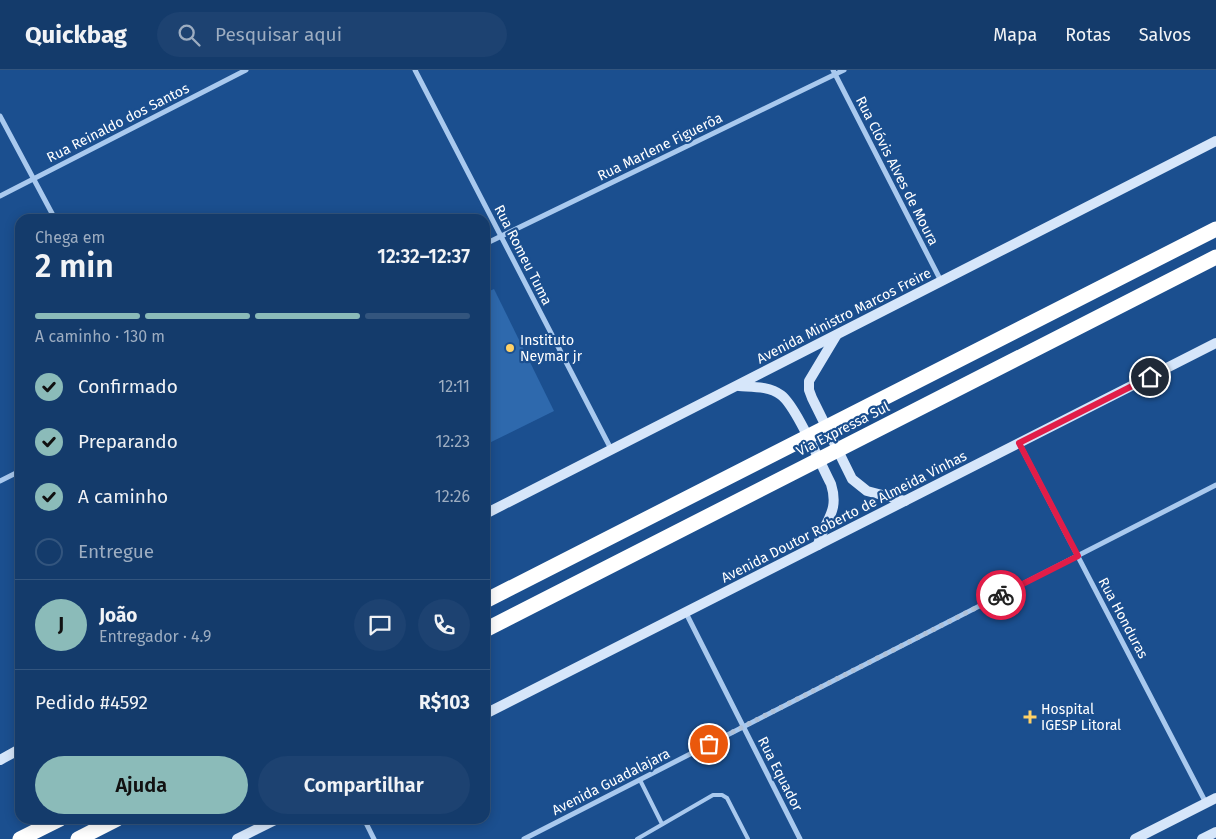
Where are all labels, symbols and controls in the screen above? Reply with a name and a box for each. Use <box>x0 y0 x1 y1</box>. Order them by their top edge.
search box <box>157 12 507 57</box>
text: Quickbag <box>25 21 127 49</box>
icon: search <box>175 21 203 49</box>
text: Pesquisar aqui <box>215 23 342 46</box>
text: Mapa <box>993 24 1037 46</box>
text: Rotas <box>1065 24 1111 46</box>
text: Salvos <box>1139 24 1191 46</box>
street label: Rua Reinaldo dos Santos <box>44 79 192 166</box>
street label: Rua Clóvis Alves de Moura <box>852 94 942 248</box>
street label: Rua Marlene Figuerôa <box>595 109 725 185</box>
street label: Rua Romeu Tuma <box>490 202 556 308</box>
text: Chega em <box>35 228 105 247</box>
text: 12:32–12:37 <box>377 245 470 268</box>
text: 2 min <box>35 247 114 285</box>
street label: Avenida Ministro Marcos Freire <box>754 264 934 368</box>
text: A caminho · 130 m <box>35 327 165 346</box>
place label: Instituto Neymar jr <box>520 332 583 365</box>
marker: Instituto Neymar jr <box>504 342 516 354</box>
pin <box>1129 356 1171 398</box>
icon: home <box>1136 363 1164 391</box>
icon: check <box>35 373 63 401</box>
text: Confirmado <box>78 375 178 398</box>
text: 12:11 <box>438 377 470 396</box>
street label: Via Expressa Sul <box>794 398 892 460</box>
icon: check <box>35 428 63 456</box>
text: Preparando <box>78 430 178 453</box>
text: 12:23 <box>435 432 470 451</box>
street label: Avenida Doutor Roberto de Almeida Vinhas <box>718 447 970 587</box>
icon: check <box>35 483 63 511</box>
text: A caminho <box>78 485 168 508</box>
text: 12:26 <box>435 487 470 506</box>
text: Entregue <box>78 540 154 563</box>
courier <box>976 570 1026 620</box>
street label: Rua Honduras <box>1095 575 1152 662</box>
icon: bike <box>987 581 1015 609</box>
button: chat <box>354 599 406 651</box>
button: phone <box>418 599 470 651</box>
text: João <box>99 604 137 627</box>
text: J <box>58 613 64 636</box>
text: Entregador · 4.9 <box>99 627 211 646</box>
text: Pedido #4592 <box>35 691 148 714</box>
text: R$103 <box>419 691 470 714</box>
place label: Hospital IGESP Litoral <box>1041 701 1121 734</box>
marker: Hospital IGESP Litoral <box>1023 710 1037 724</box>
pin <box>688 723 730 765</box>
icon: bag <box>695 730 723 758</box>
street label: Rua Equador <box>754 734 806 815</box>
street label: Avenida Guadalajara <box>549 745 673 819</box>
button: Ajuda <box>35 756 248 814</box>
button: Compartilhar <box>258 756 470 814</box>

